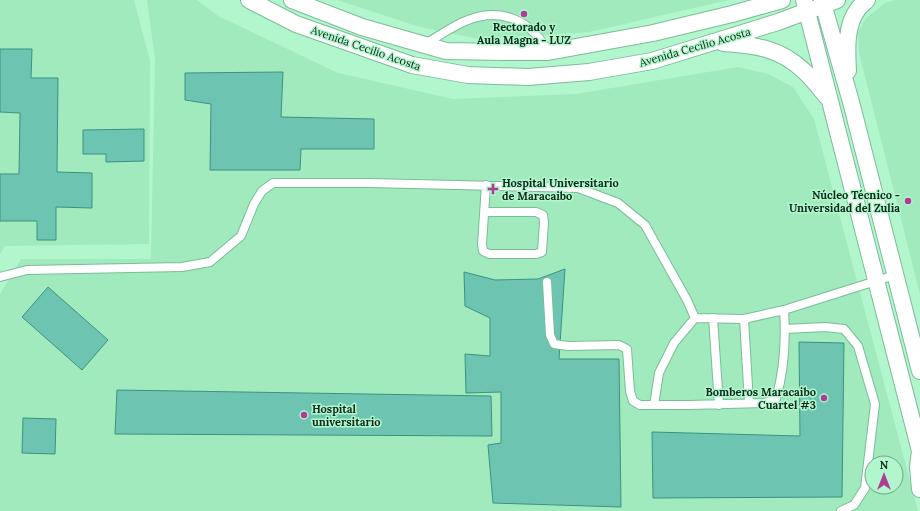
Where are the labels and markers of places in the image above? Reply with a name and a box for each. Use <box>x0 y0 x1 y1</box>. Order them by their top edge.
marker: Rectorado y Aula Magna - LUZ <box>519 9 529 19</box>
place label: Rectorado y Aula Magna - LUZ <box>477 20 571 47</box>
place label: Hospital Universitario de Maracaibo <box>502 176 619 203</box>
marker: Hospital Universitario de Maracaibo <box>487 183 499 195</box>
place label: Núcleo Técnico - Universidad del Zulia <box>789 188 900 215</box>
marker: Núcleo Técnico - Universidad del Zulia <box>903 196 913 206</box>
place label: Bomberos Maracaibo Cuartel #3 <box>706 385 816 412</box>
marker: Bomberos Maracaibo Cuartel #3 <box>819 393 829 403</box>
place label: Hospital universitario <box>312 402 381 429</box>
marker: Hospital universitario <box>299 410 309 420</box>

